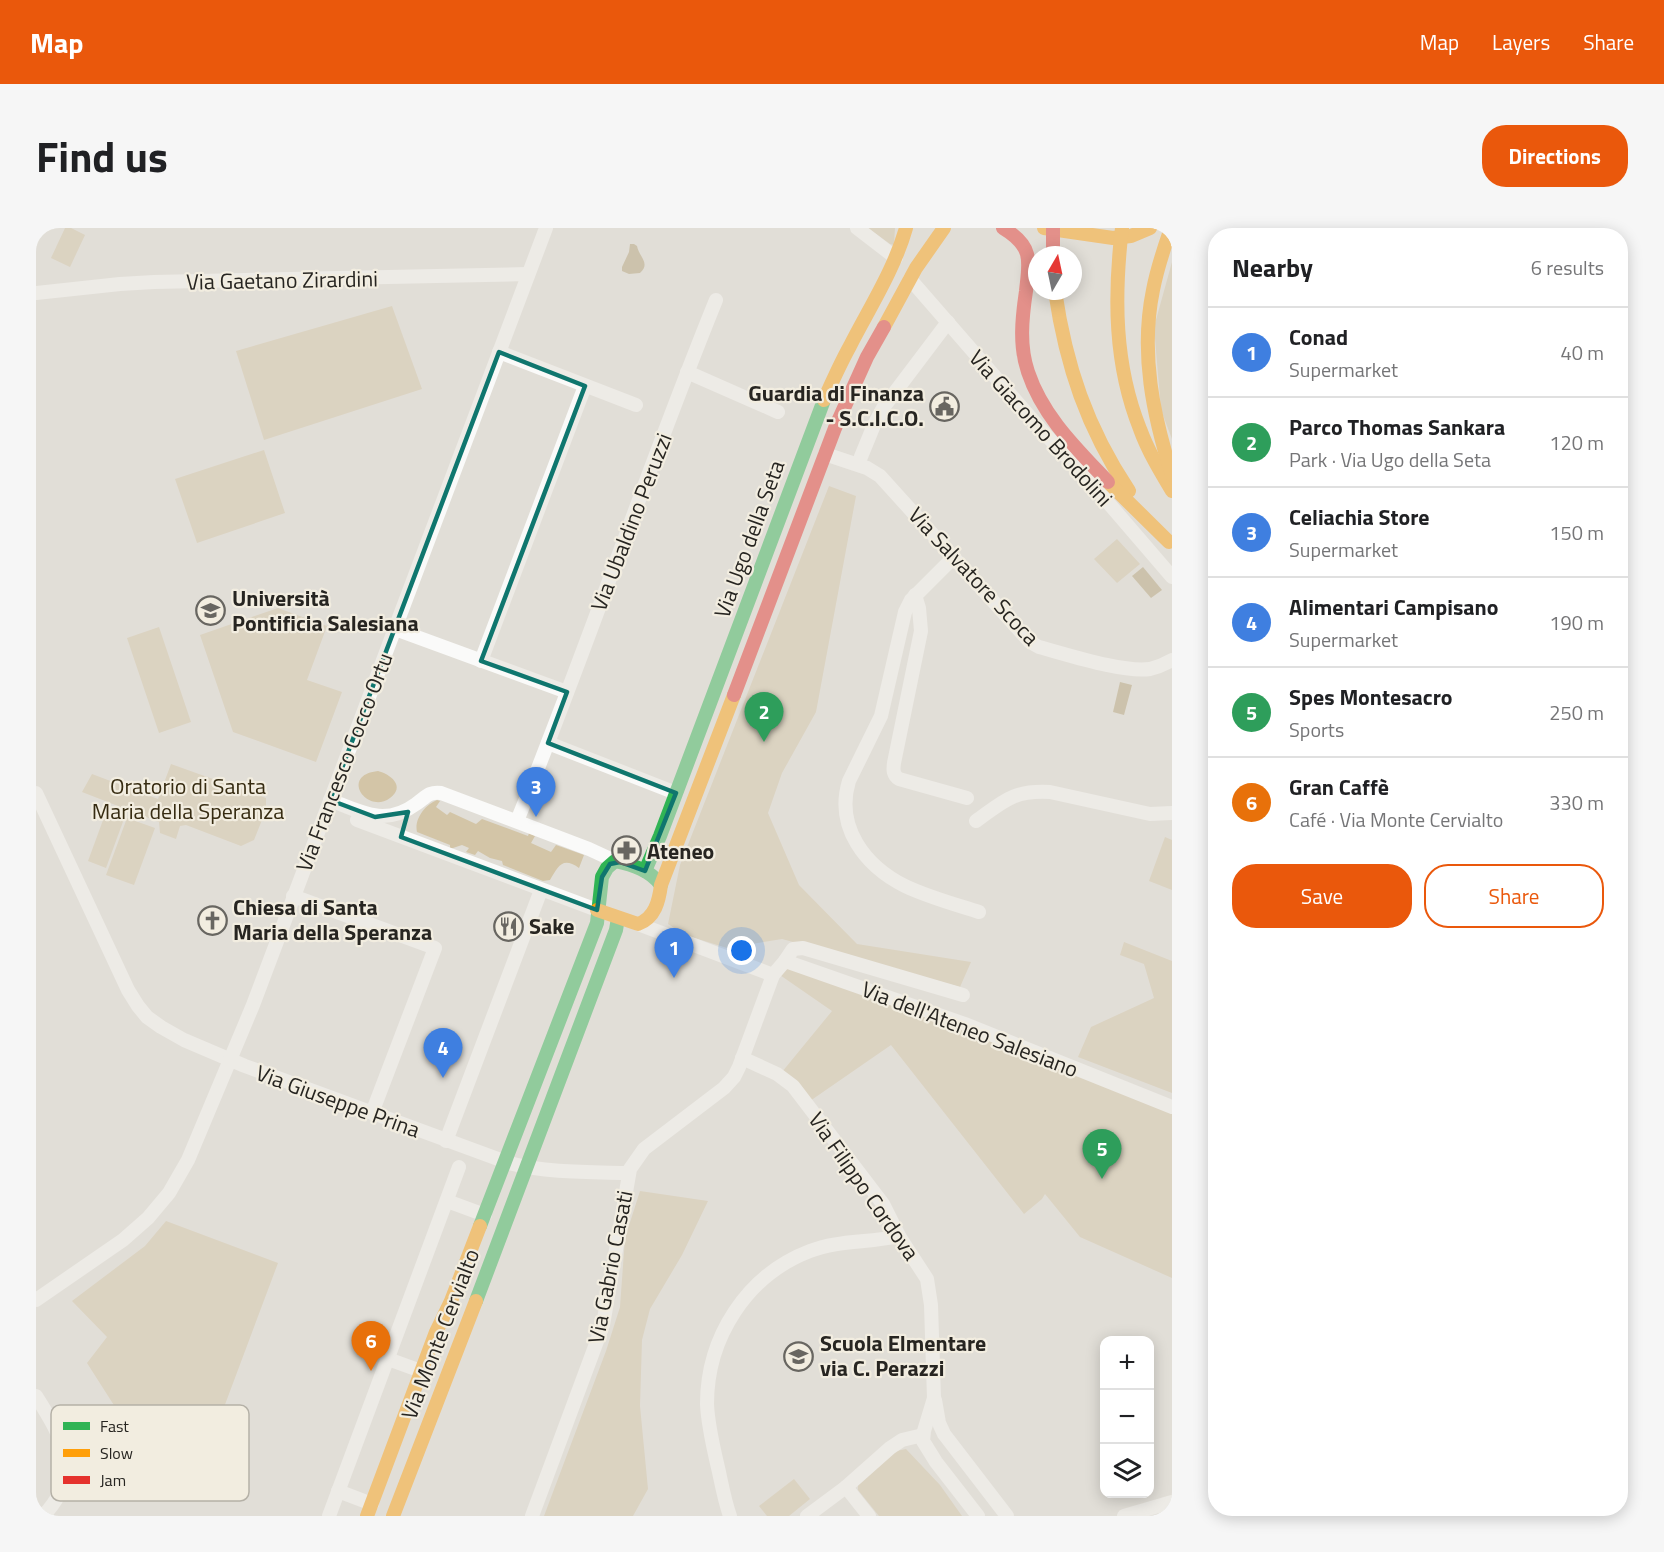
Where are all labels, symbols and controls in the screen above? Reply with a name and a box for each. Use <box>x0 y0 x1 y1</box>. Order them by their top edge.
text: Map <box>30 21 84 64</box>
text: Map <box>1420 26 1459 58</box>
text: Layers <box>1492 26 1550 58</box>
text: Share <box>1583 26 1634 58</box>
text: Find us <box>36 124 168 188</box>
button: Directions <box>1482 125 1628 187</box>
north arrow <box>1028 246 1082 300</box>
text: Nearby <box>1232 248 1313 287</box>
text: 6 results <box>1531 252 1604 283</box>
street label: Via Gaetano Zirardini <box>186 261 378 299</box>
text: Conad <box>1289 320 1348 354</box>
text: 1 <box>1246 337 1257 368</box>
text: 40 m <box>1560 337 1604 368</box>
street label: Via Giacomo Brodolini <box>961 342 1121 514</box>
text: Supermarket <box>1289 354 1398 385</box>
place label: Guardia di Finanza - S.C.I.C.O. <box>748 376 924 435</box>
public building icon: Guardia di Finanza - S.C.I.C.O. <box>929 390 961 422</box>
text: Parco Thomas Sankara <box>1289 410 1505 444</box>
text: 2 <box>1246 427 1257 458</box>
text: 120 m <box>1549 427 1604 458</box>
street label: Via Ubaldino Peruzzi <box>581 428 681 616</box>
text: Park · Via Ugo della Seta <box>1289 444 1491 475</box>
street label: Via Ugo della Seta <box>705 455 793 623</box>
street label: Via Salvatore Scoca <box>900 499 1048 653</box>
text: Celiachia Store <box>1289 500 1430 534</box>
text: 3 <box>1246 517 1257 548</box>
text: 150 m <box>1549 517 1604 548</box>
text: Supermarket <box>1289 534 1398 565</box>
place label: Università Pontificia Salesiana <box>232 581 419 640</box>
text: Alimentari Campisano <box>1289 590 1498 624</box>
school or university icon: Università Pontificia Salesiana <box>195 595 227 627</box>
text: 4 <box>1246 607 1257 638</box>
text: 190 m <box>1549 607 1604 638</box>
text: Supermarket <box>1289 624 1398 655</box>
street label: Via Francesco Cocco Ortu <box>287 648 401 876</box>
text: Spes Montesacro <box>1289 680 1453 714</box>
pin: 2 <box>744 692 784 742</box>
text: 5 <box>1246 697 1257 728</box>
text: 250 m <box>1549 697 1604 728</box>
text: Sports <box>1289 714 1344 745</box>
pin: 3 <box>516 768 556 817</box>
park label: Oratorio di Santa Maria della Speranza <box>92 769 284 828</box>
text: Gran Caffè <box>1289 770 1389 804</box>
text: 6 <box>1246 787 1257 818</box>
text: 330 m <box>1549 787 1604 818</box>
text: Café · Via Monte Cervialto <box>1289 804 1503 835</box>
place label: Ateneo <box>647 834 714 868</box>
pharmacy icon: Ateneo <box>610 835 642 867</box>
button: Save <box>1232 864 1412 928</box>
button: Share <box>1424 864 1604 928</box>
place label: Chiesa di Santa Maria della Speranza <box>233 890 432 949</box>
church icon: Chiesa di Santa Maria della Speranza <box>196 904 228 936</box>
place label: Sake <box>529 909 575 943</box>
restaurant icon: Sake <box>492 910 524 942</box>
pin: 1 <box>654 928 694 978</box>
your location <box>727 936 756 965</box>
street label: Via dell'Ateneo Salesiano <box>857 972 1083 1086</box>
pin: 4 <box>424 1028 462 1078</box>
street label: Via Giuseppe Prina <box>251 1056 425 1146</box>
street label: Via Filippo Cordova <box>800 1105 928 1267</box>
pin: 5 <box>1082 1130 1122 1179</box>
street label: Via Gabrio Casati <box>578 1188 642 1346</box>
street label: Via Monte Cervialto <box>392 1244 488 1424</box>
pin: 6 <box>352 1322 390 1371</box>
place label: Scuola Elmentare via C. Perazzi <box>820 1326 986 1385</box>
map controls <box>1100 1336 1154 1498</box>
button: + <box>1100 1336 1154 1390</box>
school or university icon: Scuola Elmentare via C. Perazzi <box>783 1340 815 1372</box>
button: − <box>1100 1390 1154 1444</box>
legend <box>51 1405 249 1501</box>
text: Fast <box>100 1414 129 1438</box>
text: Slow <box>100 1441 133 1465</box>
button: layers <box>1100 1444 1154 1498</box>
text: Jam <box>100 1468 126 1492</box>

